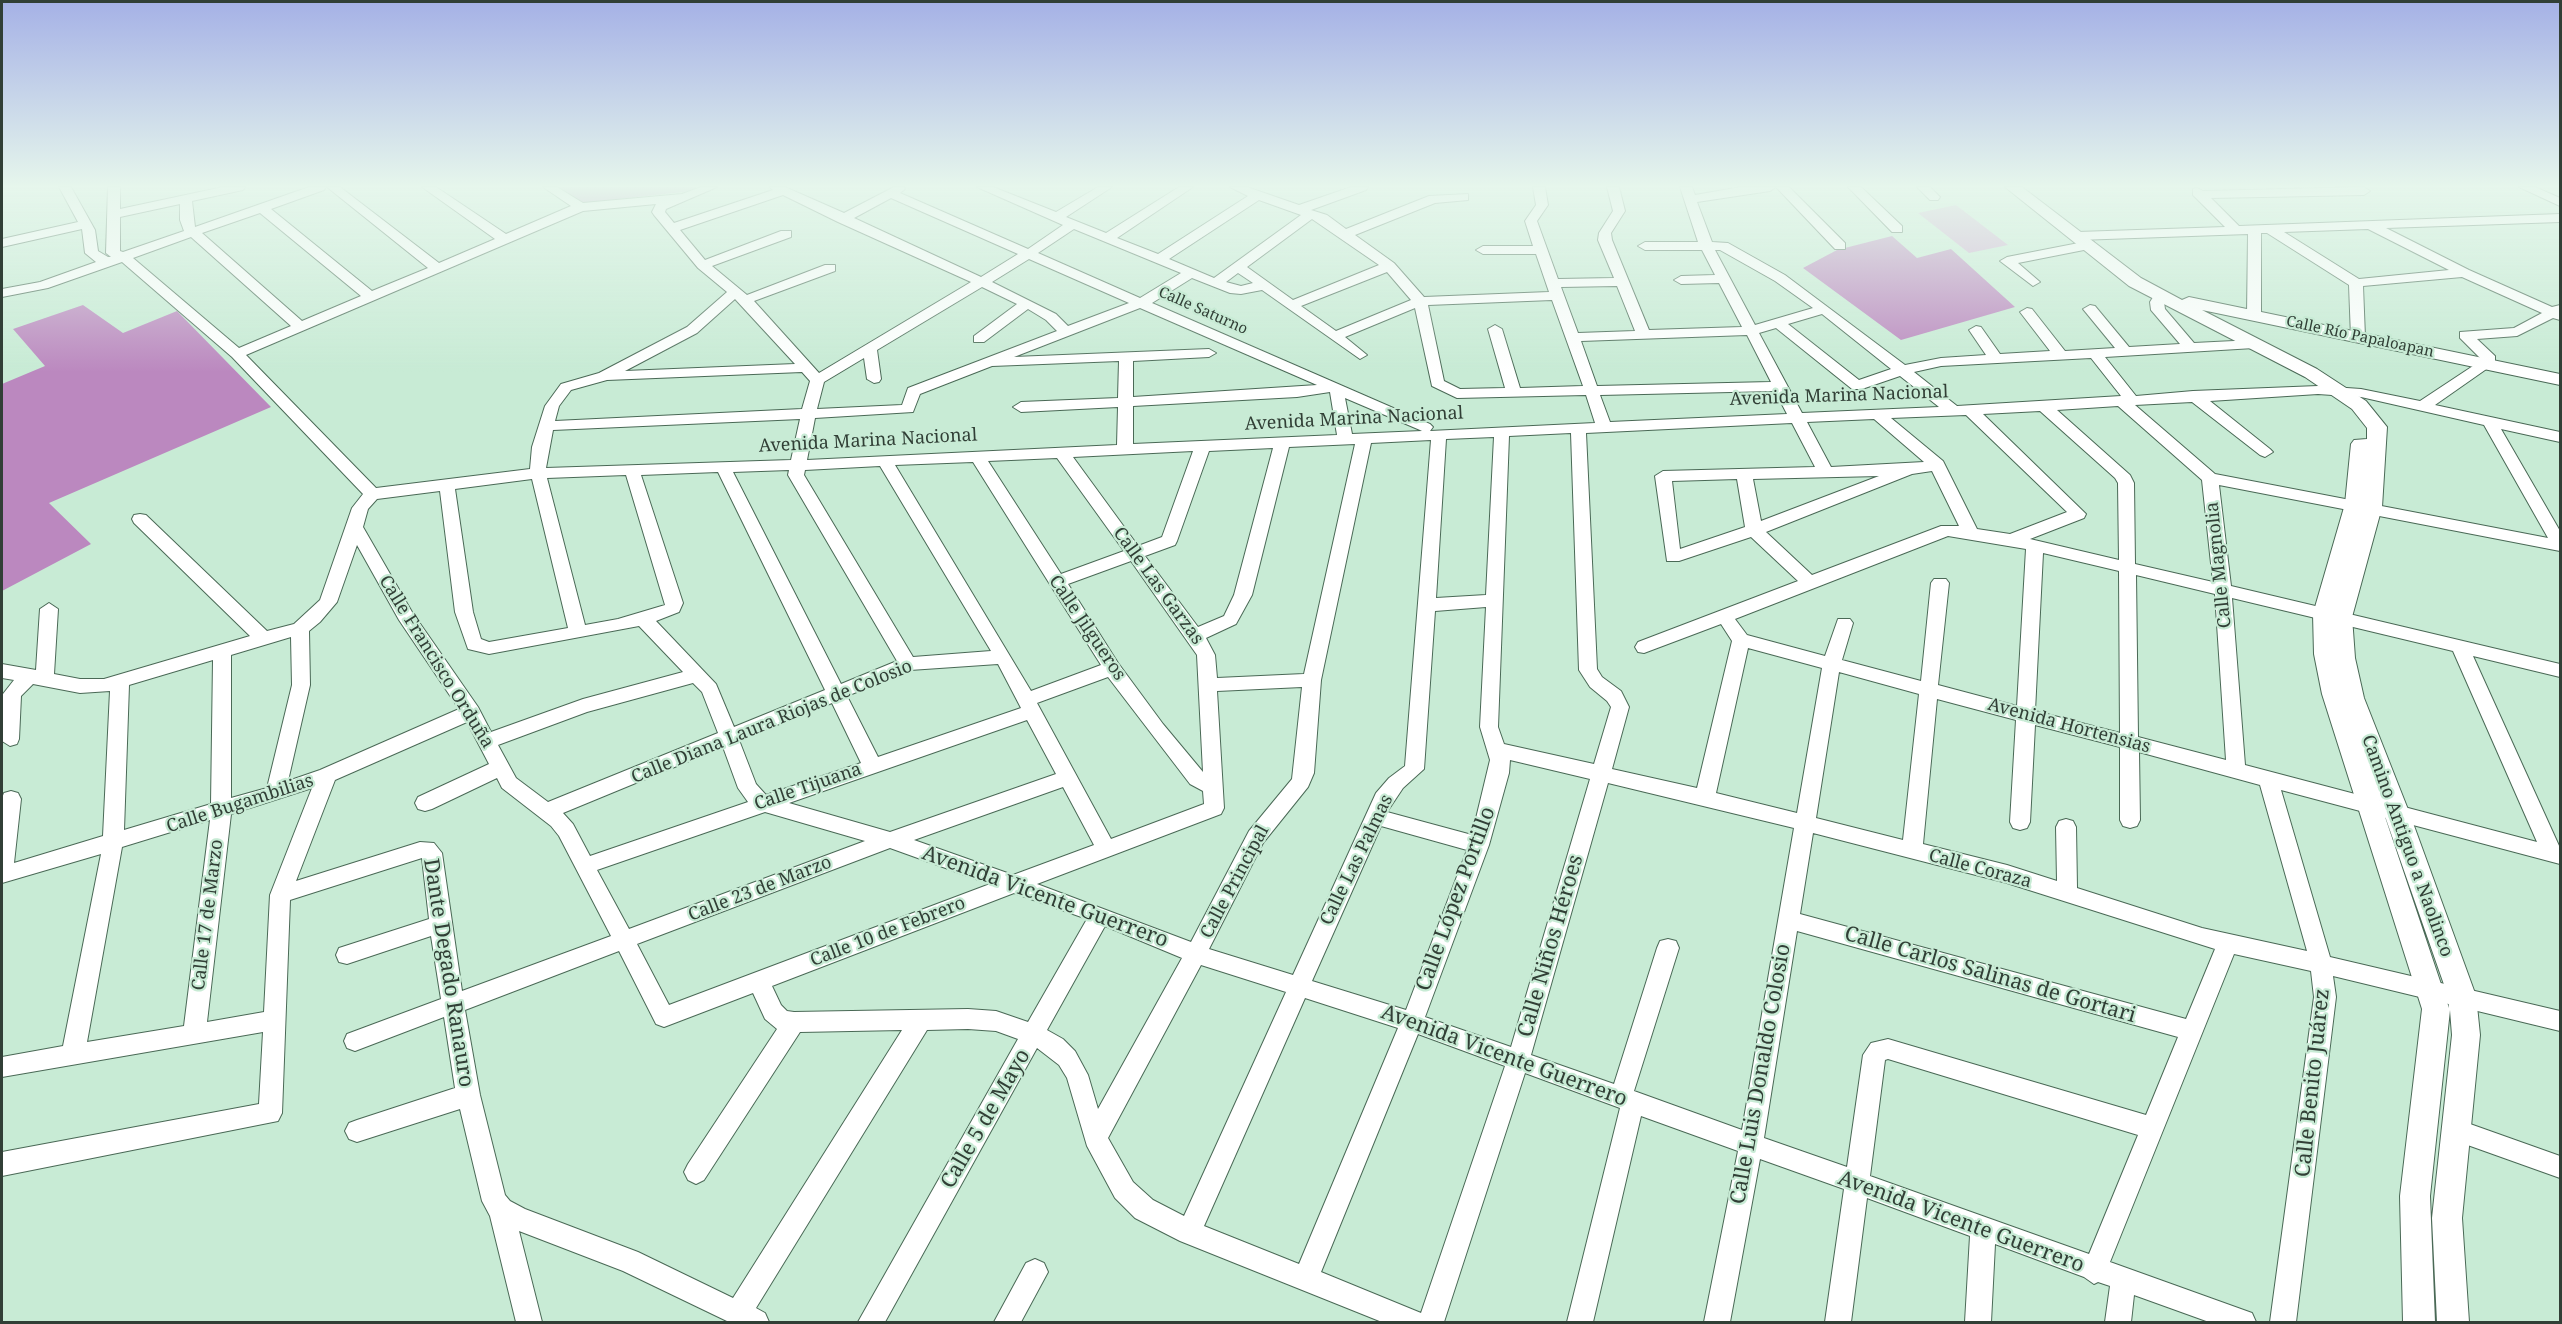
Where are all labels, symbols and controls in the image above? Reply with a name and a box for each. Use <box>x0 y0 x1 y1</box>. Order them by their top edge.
street label: Calle Saturno <box>1156 283 1250 339</box>
street label: Calle Río Papaloapan <box>2285 313 2435 361</box>
street label: Avenida Marina Nacional <box>1729 381 1949 411</box>
street label: Avenida Marina Nacional <box>1244 402 1464 436</box>
street label: Avenida Marina Nacional <box>758 424 978 458</box>
street label: Calle Magnolia <box>2202 501 2236 629</box>
street label: Calle Las Garzas <box>1108 523 1208 649</box>
street label: Calle Jilgueros <box>1044 571 1130 685</box>
street label: Calle Francisco Orduña <box>374 572 498 752</box>
street label: Calle Diana Laura Riojas de Colosio <box>628 656 916 788</box>
street label: Avenida Hortensias <box>1985 694 2153 758</box>
street label: Camino Antiguo a Naolinco <box>2357 732 2457 960</box>
street label: Calle Tijuana <box>751 759 865 815</box>
street label: Calle Bugambilias <box>164 770 316 838</box>
street label: Calle Las Palmas <box>1316 791 1398 929</box>
street label: Calle López Portillo <box>1411 804 1501 994</box>
street label: Calle Principal <box>1196 822 1274 942</box>
street label: Calle 17 de Marzo <box>188 838 228 992</box>
street label: Avenida Vicente Guerrero <box>919 841 1171 953</box>
street label: Calle Coraza <box>1926 845 2034 893</box>
street label: Calle 23 de Marzo <box>685 852 835 926</box>
street label: Calle Niños Héroes <box>1513 852 1589 1040</box>
street label: Dante Degado Ranauro <box>417 857 479 1089</box>
street label: Calle 10 de Febrero <box>807 892 969 972</box>
street label: Calle Carlos Salinas de Gortari <box>1841 921 2139 1029</box>
street label: Calle Luis Donaldo Colosio <box>1726 942 1796 1206</box>
street label: Calle Benito Juárez <box>2291 988 2335 1178</box>
street label: Avenida Vicente Guerrero <box>1378 1000 1630 1112</box>
street label: Calle 5 de Mayo <box>936 1045 1036 1193</box>
street label: Avenida Vicente Guerrero <box>1835 1166 2087 1278</box>

